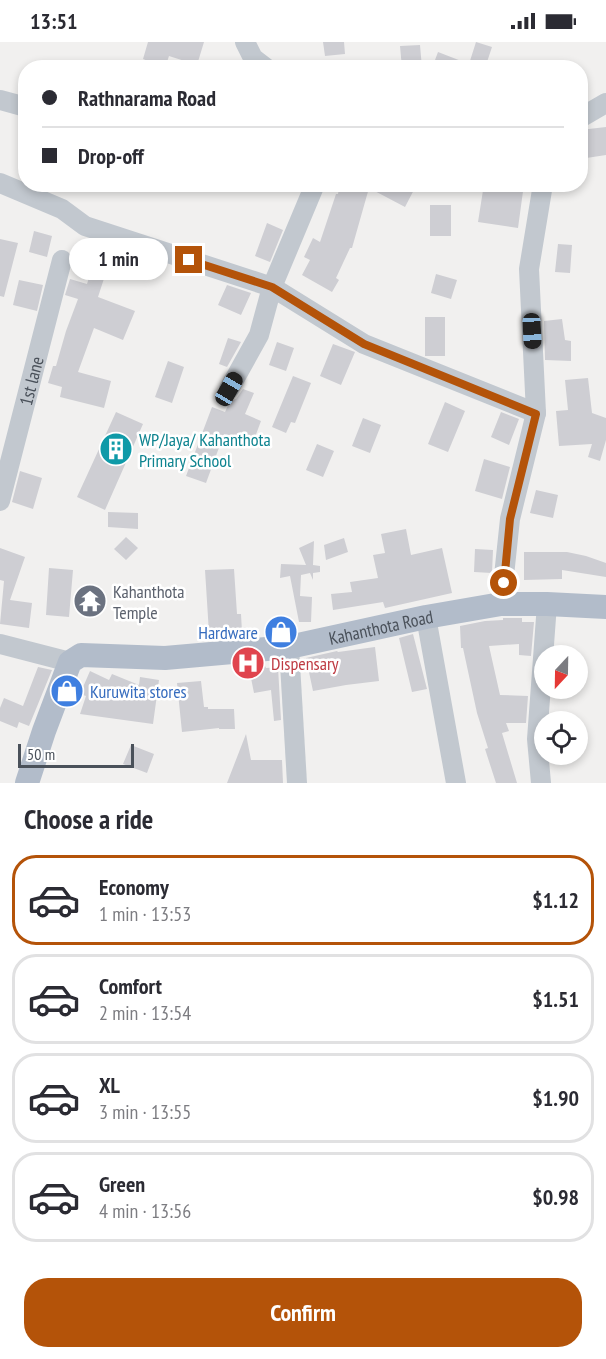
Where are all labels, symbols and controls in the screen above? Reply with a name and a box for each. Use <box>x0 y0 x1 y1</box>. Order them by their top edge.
text: 13:51 <box>30 7 78 35</box>
text: Rathnarama Road <box>78 84 216 112</box>
text: Drop-off <box>78 142 144 170</box>
callout: 1 min <box>69 239 168 281</box>
text: 1 min <box>98 246 139 272</box>
route end <box>175 246 202 273</box>
car <box>522 313 542 349</box>
street label: 1st lane <box>14 354 48 408</box>
car <box>212 369 246 409</box>
place label: WP/Jaya/ Kahanthota Primary School <box>139 428 271 472</box>
building icon: WP/Jaya/ Kahanthota Primary School <box>98 431 134 467</box>
route start <box>490 569 517 596</box>
place label: Kahanthota Temple <box>113 580 185 624</box>
temple icon: Kahanthota Temple <box>72 583 108 619</box>
street label: Kahanthota Road <box>327 605 435 649</box>
shop icon: Hardware <box>263 614 299 650</box>
place label: Hardware <box>198 621 258 644</box>
hospital icon: Dispensary <box>230 645 266 681</box>
north arrow <box>534 645 588 699</box>
map controls <box>534 645 588 765</box>
place label: Dispensary <box>271 652 339 675</box>
shop icon: Kuruwita stores <box>49 673 85 709</box>
place label: Kuruwita stores <box>90 680 187 703</box>
button: locate <box>534 711 588 765</box>
scale bar <box>18 741 134 768</box>
text: 50 m <box>27 744 55 764</box>
text: Choose a ride <box>24 802 153 836</box>
icon: car <box>27 873 81 927</box>
text: Economy <box>99 873 169 901</box>
text: $1.12 <box>532 886 579 914</box>
text: 1 min · 13:53 <box>99 901 191 927</box>
icon: car <box>27 972 81 1026</box>
text: Comfort <box>99 972 162 1000</box>
text: $1.51 <box>532 985 579 1013</box>
text: 2 min · 13:54 <box>99 1000 191 1026</box>
icon: car <box>27 1071 81 1125</box>
text: XL <box>99 1071 120 1099</box>
text: $1.90 <box>532 1084 579 1112</box>
text: 3 min · 13:55 <box>99 1099 191 1125</box>
icon: car <box>27 1170 81 1224</box>
text: Green <box>99 1170 145 1198</box>
text: $0.98 <box>532 1183 579 1211</box>
text: 4 min · 13:56 <box>99 1198 191 1224</box>
button: Confirm <box>24 1278 582 1347</box>

